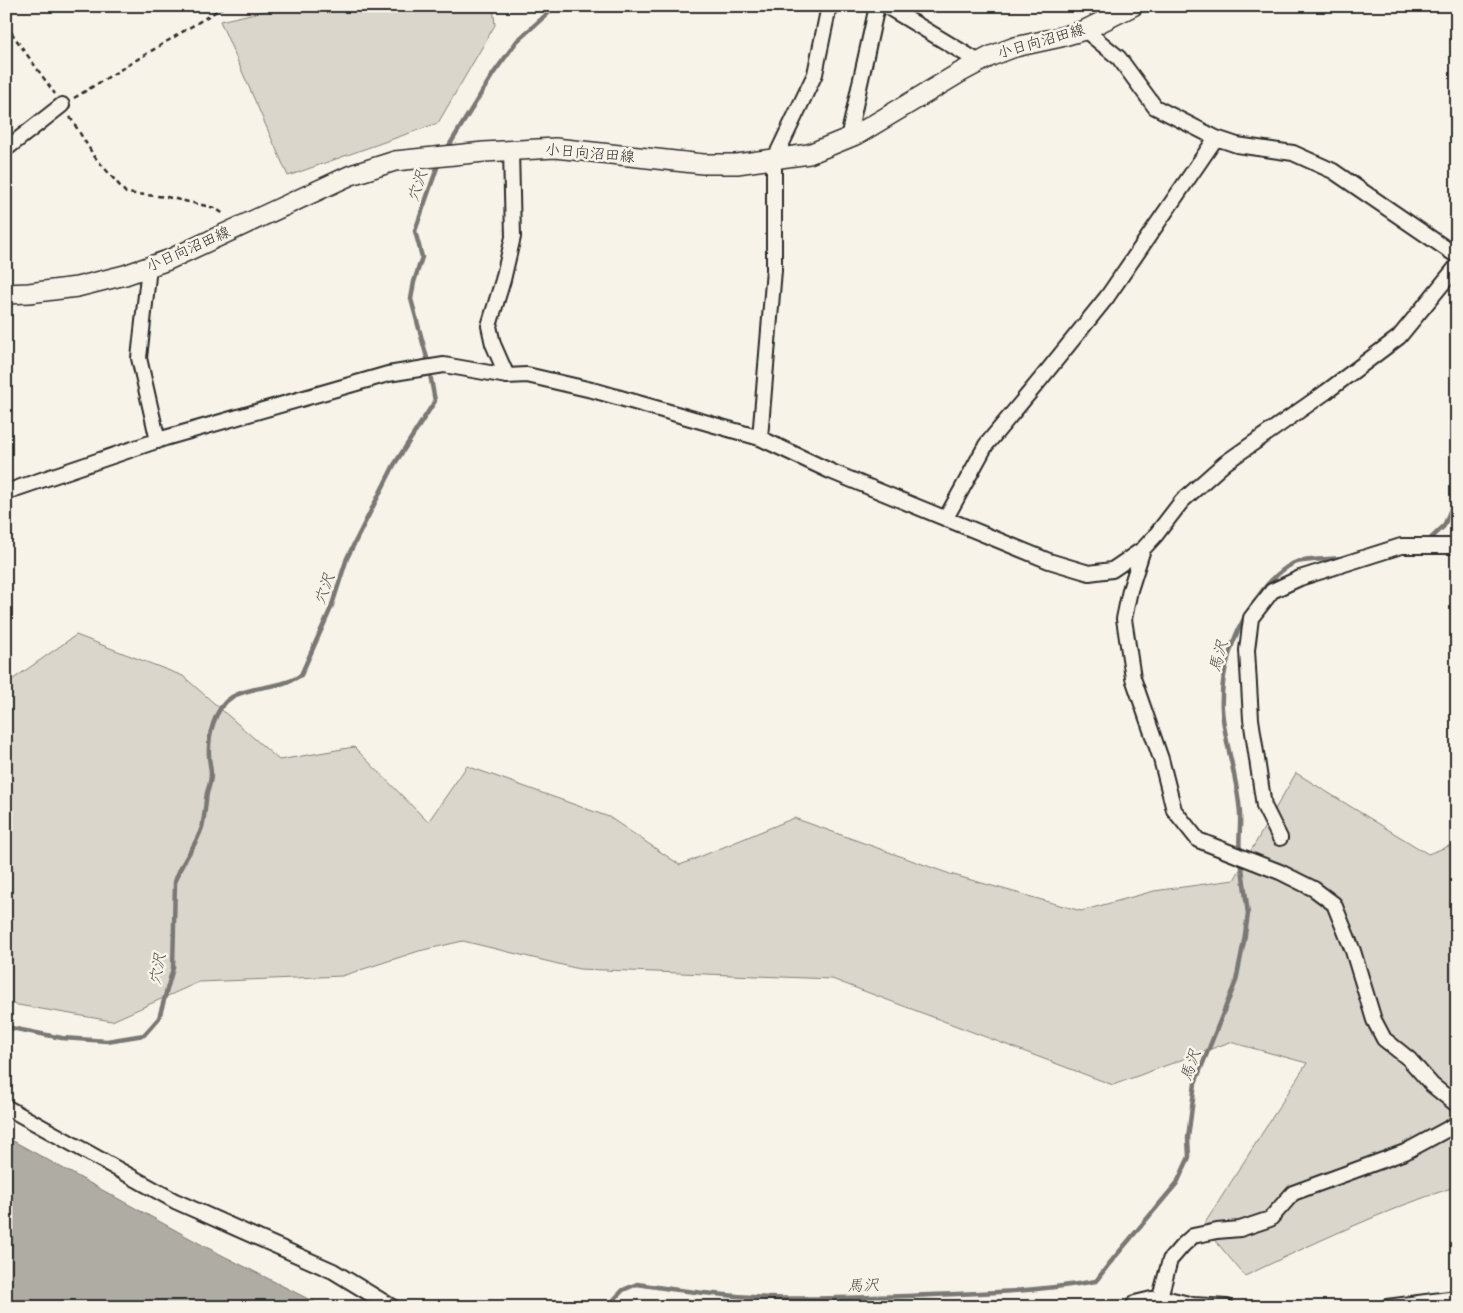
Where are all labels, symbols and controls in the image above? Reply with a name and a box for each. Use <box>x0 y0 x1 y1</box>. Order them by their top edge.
street label: 小日向沼田線 <box>995 20 1087 62</box>
street label: 小日向沼田線 <box>544 140 636 166</box>
water label: 穴沢 <box>403 167 431 204</box>
street label: 小日向沼田線 <box>143 222 233 276</box>
water label: 穴沢 <box>310 570 339 607</box>
water label: 馬沢 <box>1204 637 1232 674</box>
water label: 穴沢 <box>145 951 169 986</box>
water label: 馬沢 <box>1176 1046 1205 1083</box>
water label: 馬沢 <box>847 1275 880 1295</box>

